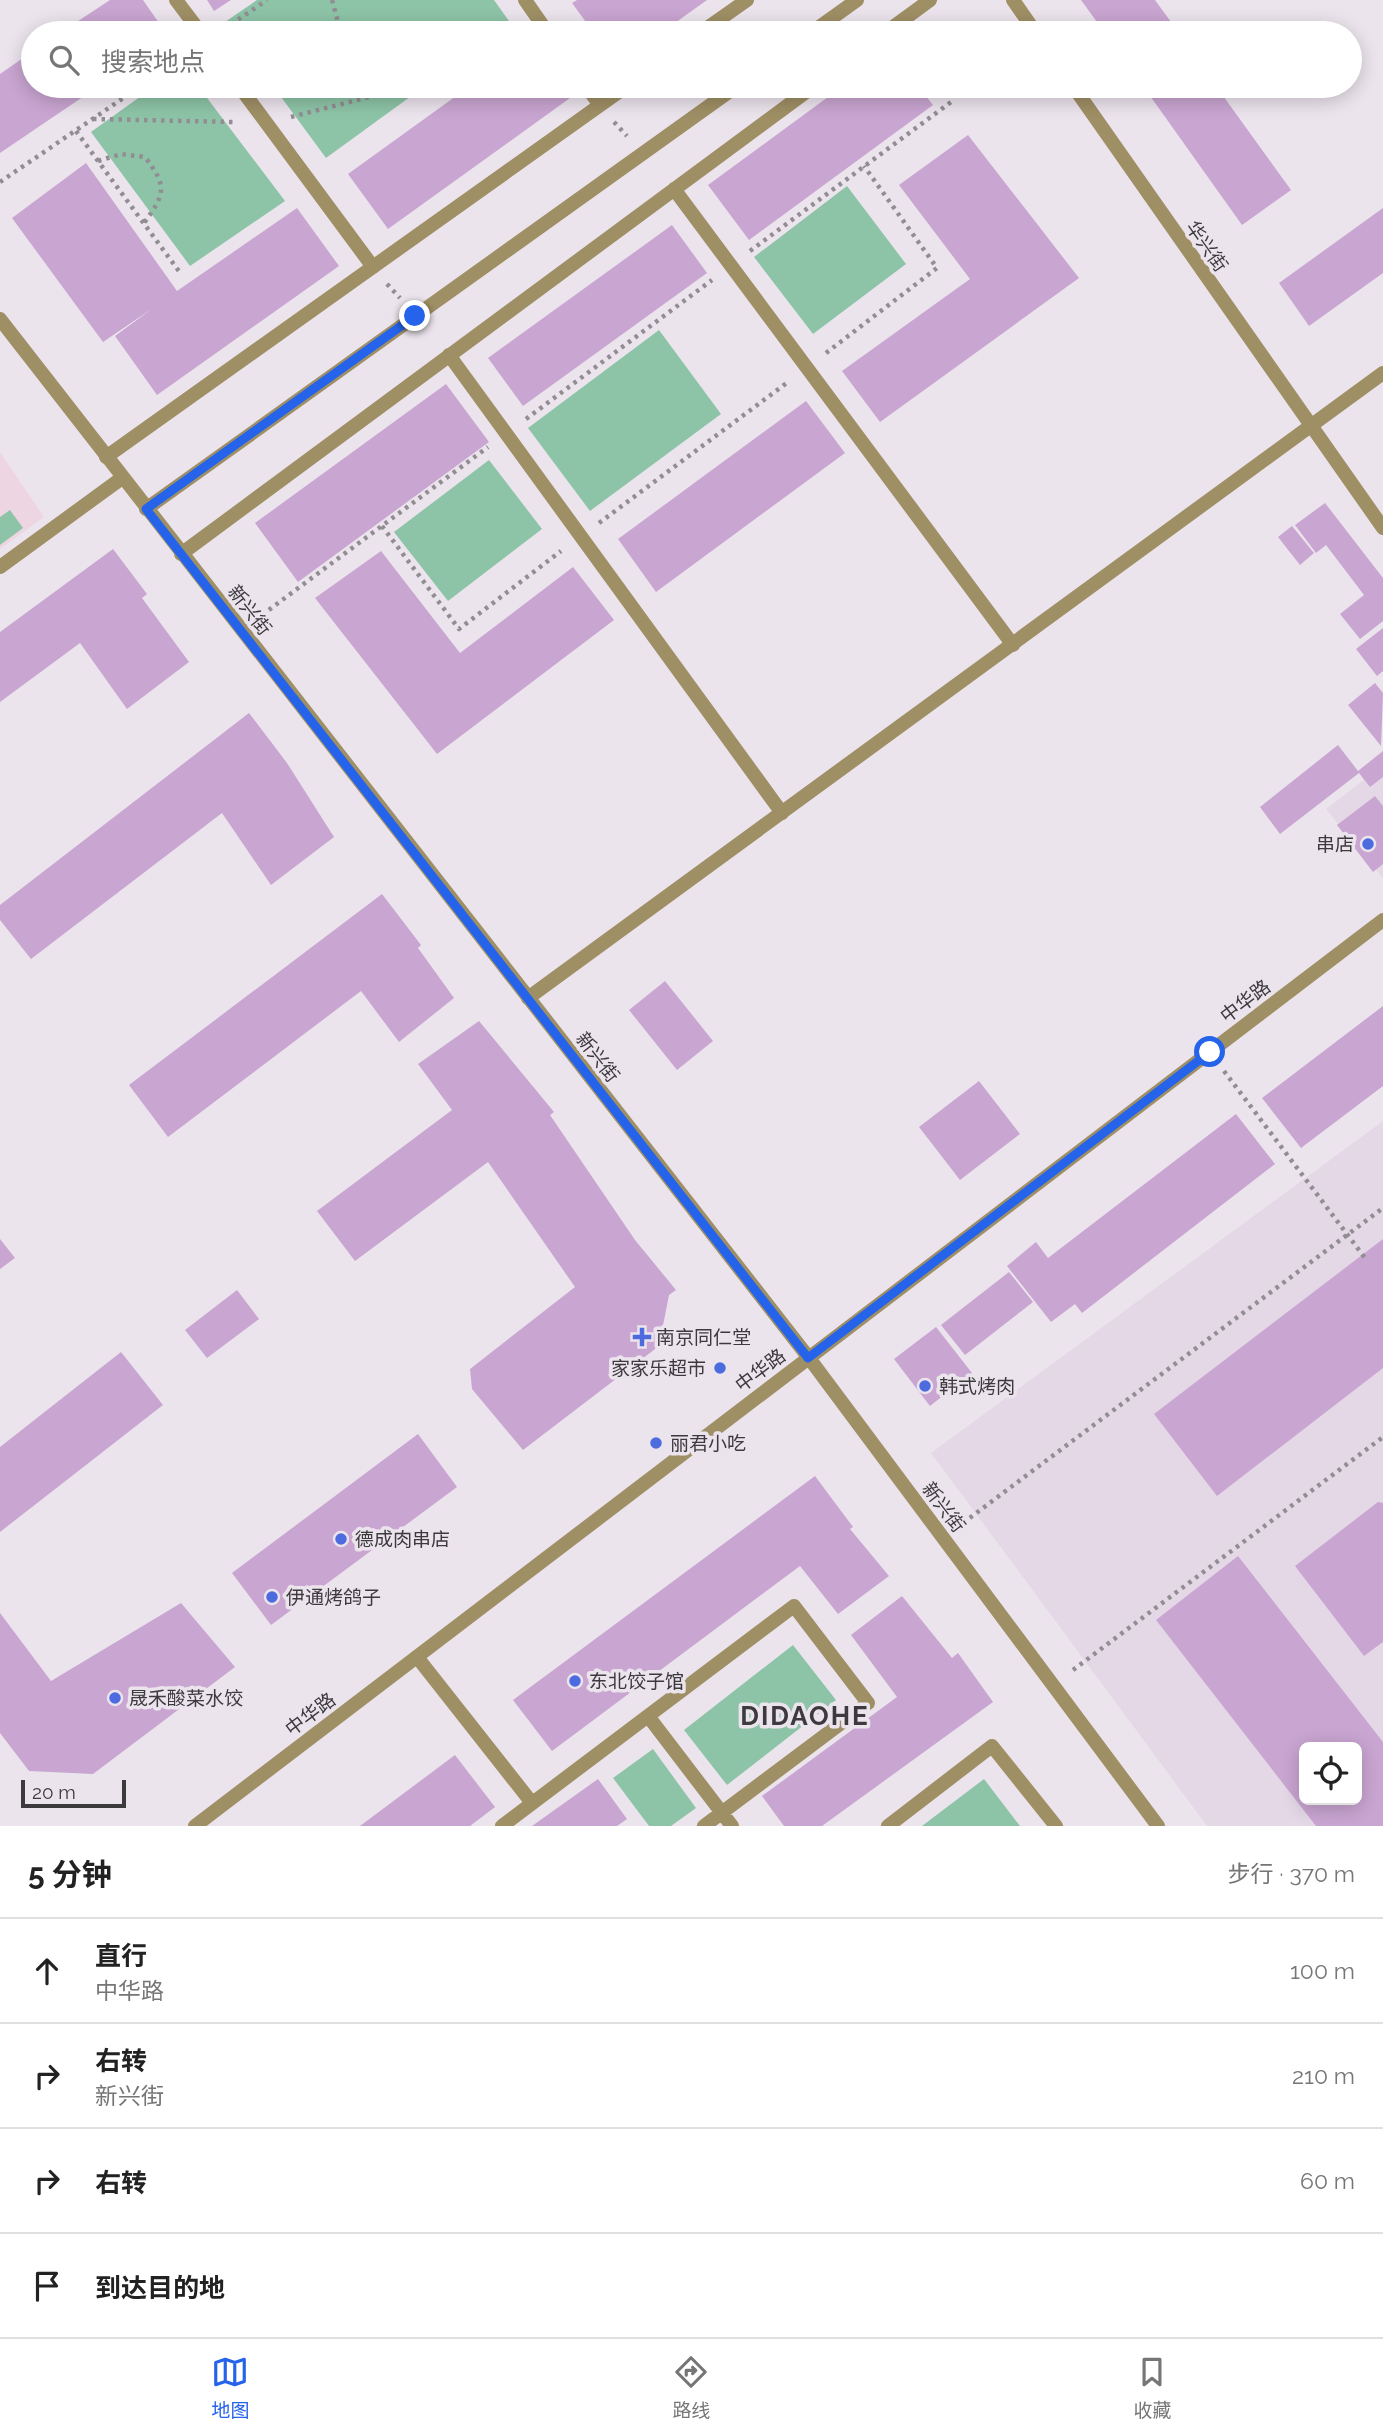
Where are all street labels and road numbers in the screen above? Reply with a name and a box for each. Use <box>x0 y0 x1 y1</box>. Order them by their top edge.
street label: 华兴街 <box>1182 216 1232 276</box>
street label: 新兴街 <box>224 581 276 639</box>
street label: 中华路 <box>1216 975 1274 1027</box>
street label: 新兴街 <box>572 1028 624 1086</box>
street label: 中华路 <box>731 1344 789 1396</box>
street label: 新兴街 <box>918 1478 970 1536</box>
street label: 中华路 <box>281 1688 339 1740</box>

